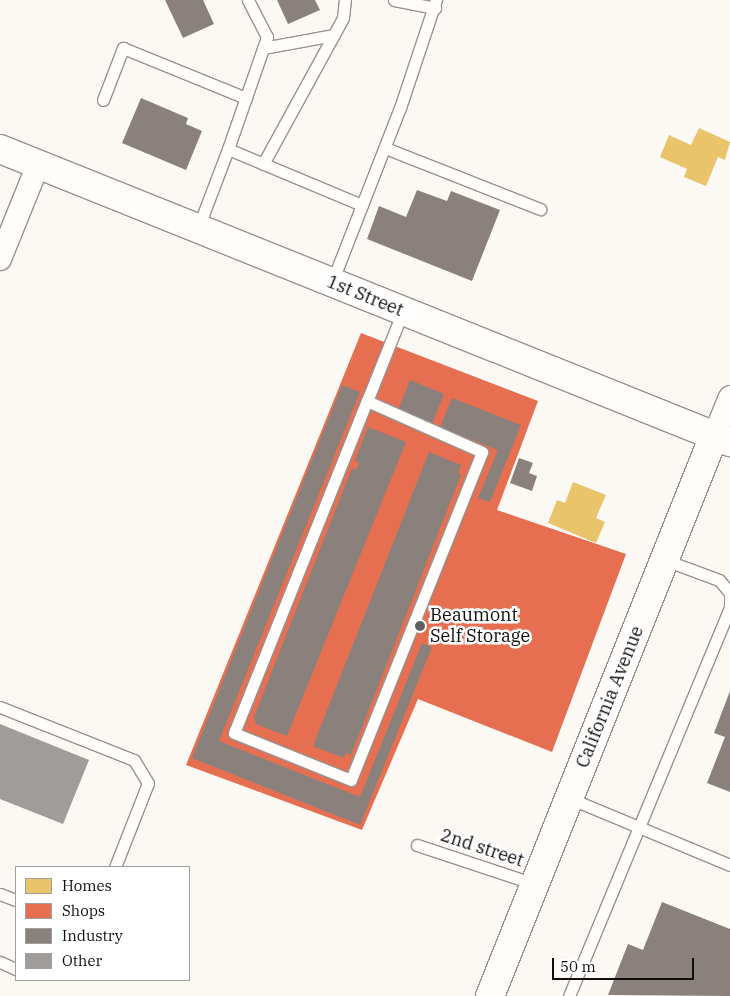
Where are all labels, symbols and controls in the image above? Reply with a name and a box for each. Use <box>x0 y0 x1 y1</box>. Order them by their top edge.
street label: 1st Street <box>324 271 406 321</box>
place label: Beaumont Self Storage <box>430 605 530 648</box>
marker: Beaumont Self Storage <box>414 620 426 632</box>
street label: California Avenue <box>572 623 648 771</box>
street label: 2nd street <box>438 824 526 872</box>
legend <box>15 866 190 981</box>
text: Homes <box>62 876 112 895</box>
text: Shops <box>62 901 105 920</box>
text: Industry <box>62 926 123 945</box>
scale bar <box>555 948 698 980</box>
text: Other <box>62 951 102 970</box>
text: 50 m <box>560 957 596 976</box>

